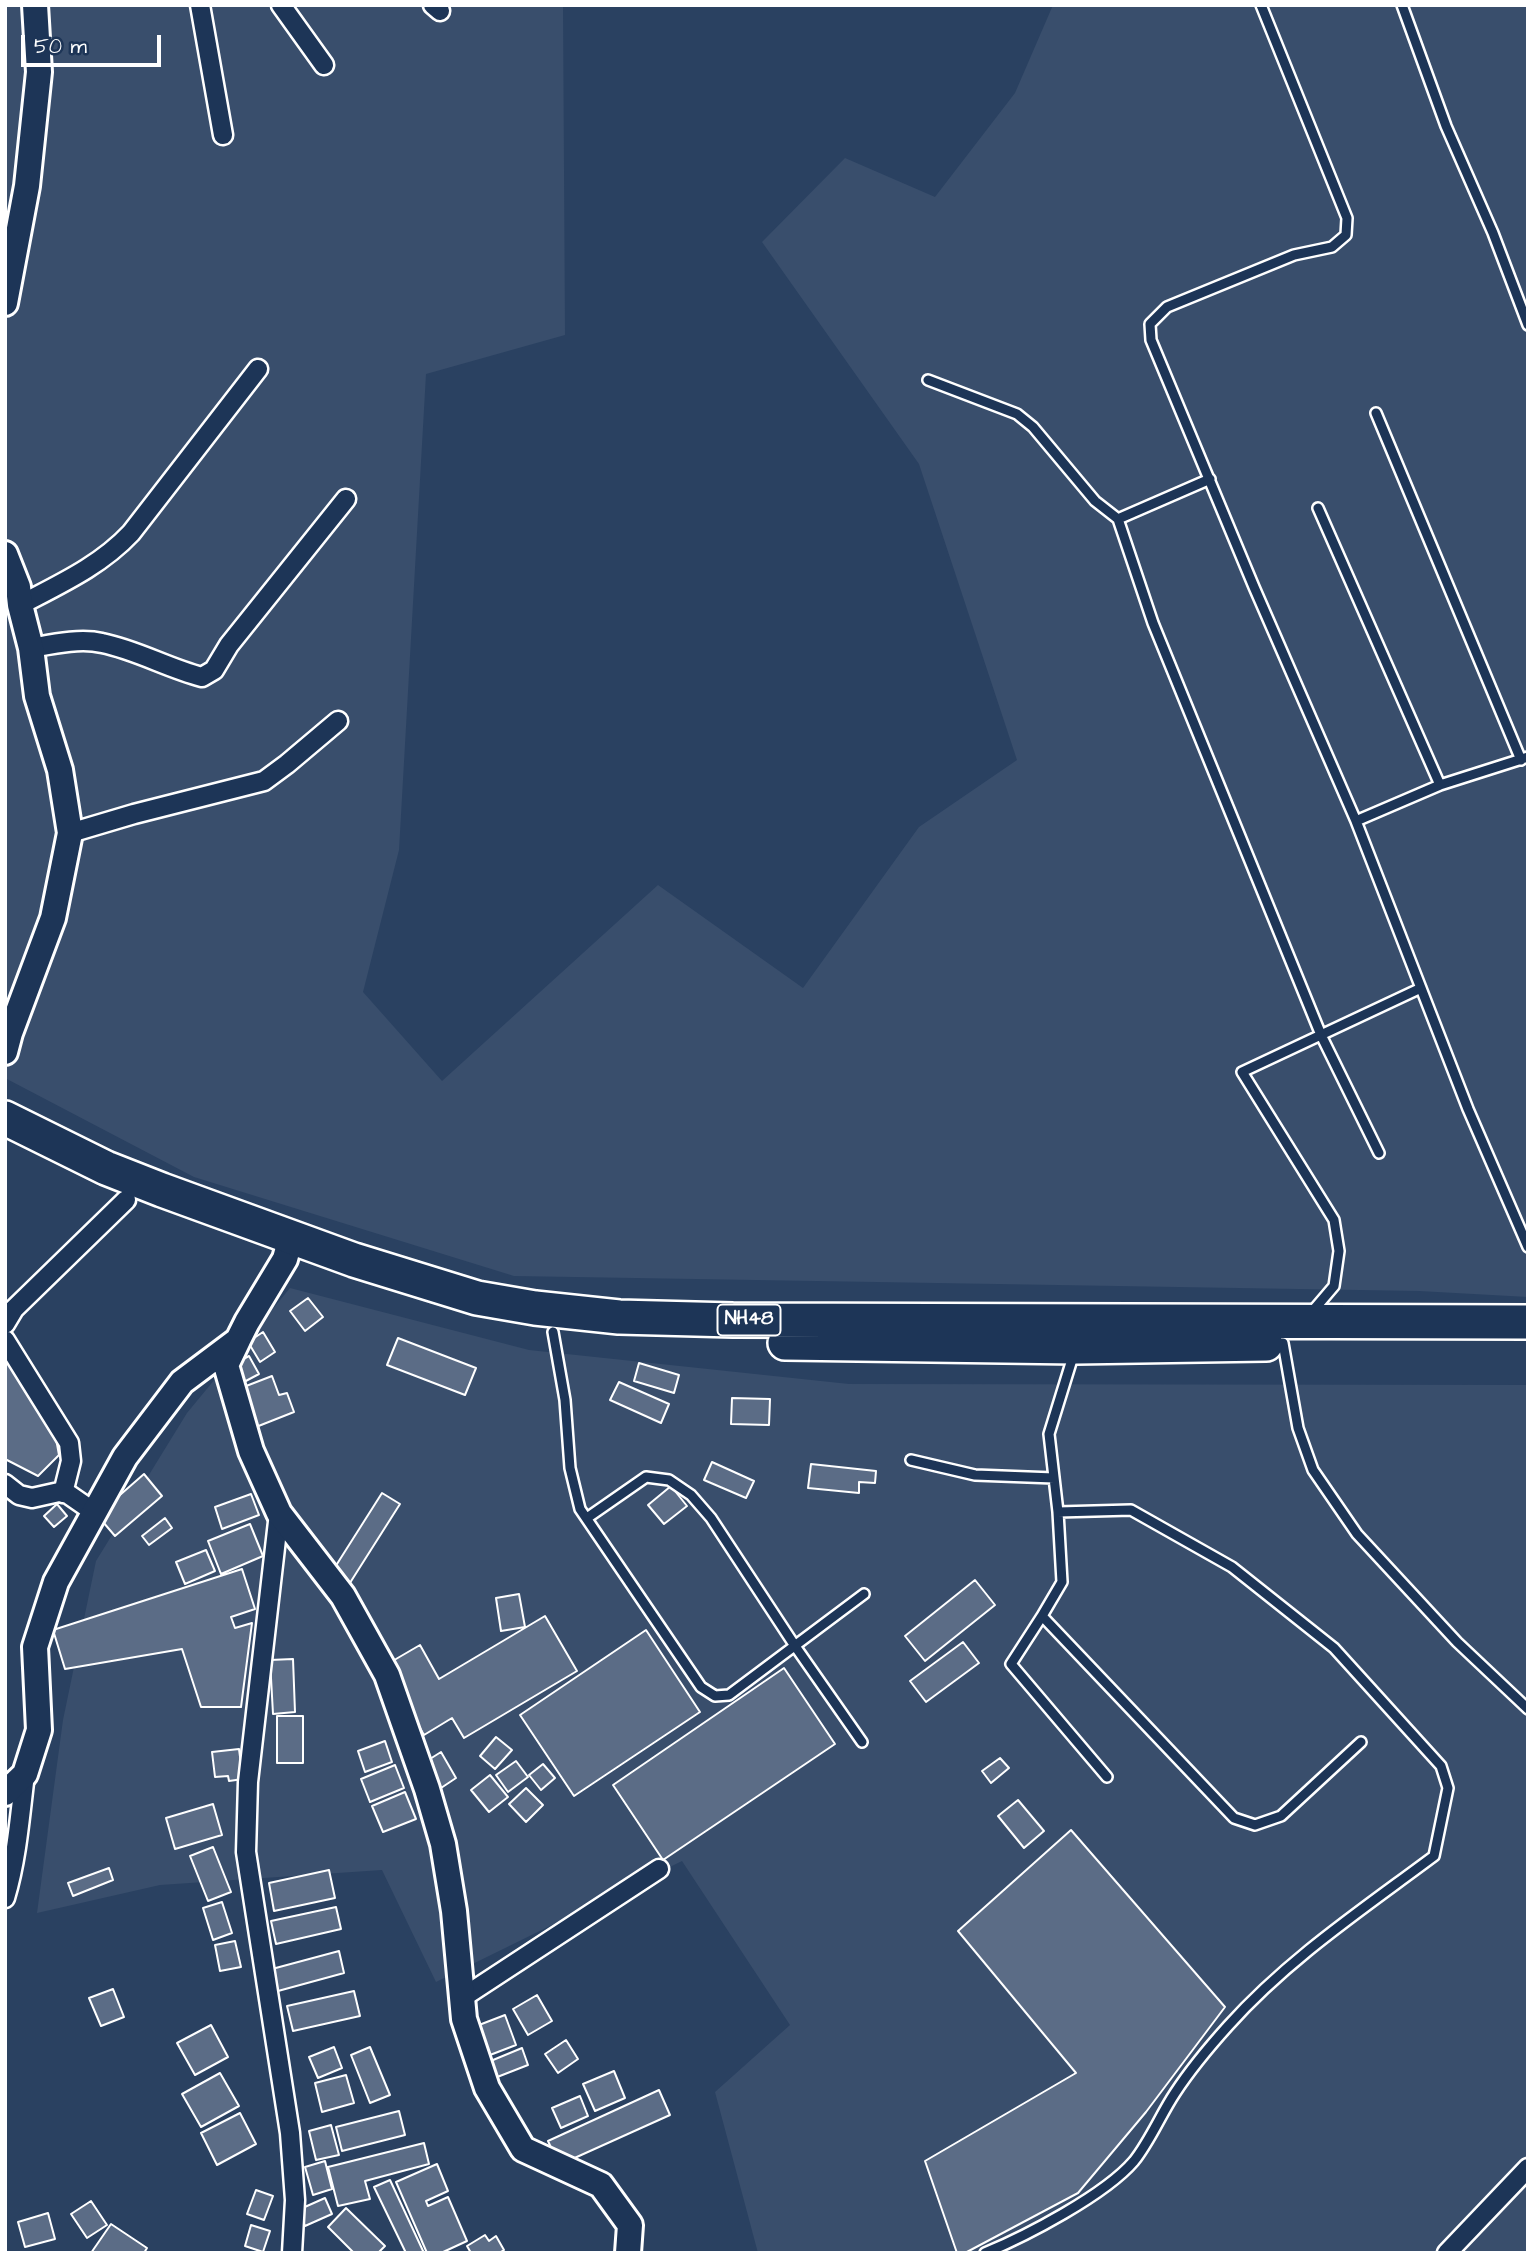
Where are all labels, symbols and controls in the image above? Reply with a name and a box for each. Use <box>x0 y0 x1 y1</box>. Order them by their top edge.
scale bar <box>24 21 164 65</box>
text: 50 m <box>34 32 87 61</box>
road number: NH48 <box>718 1304 780 1336</box>

